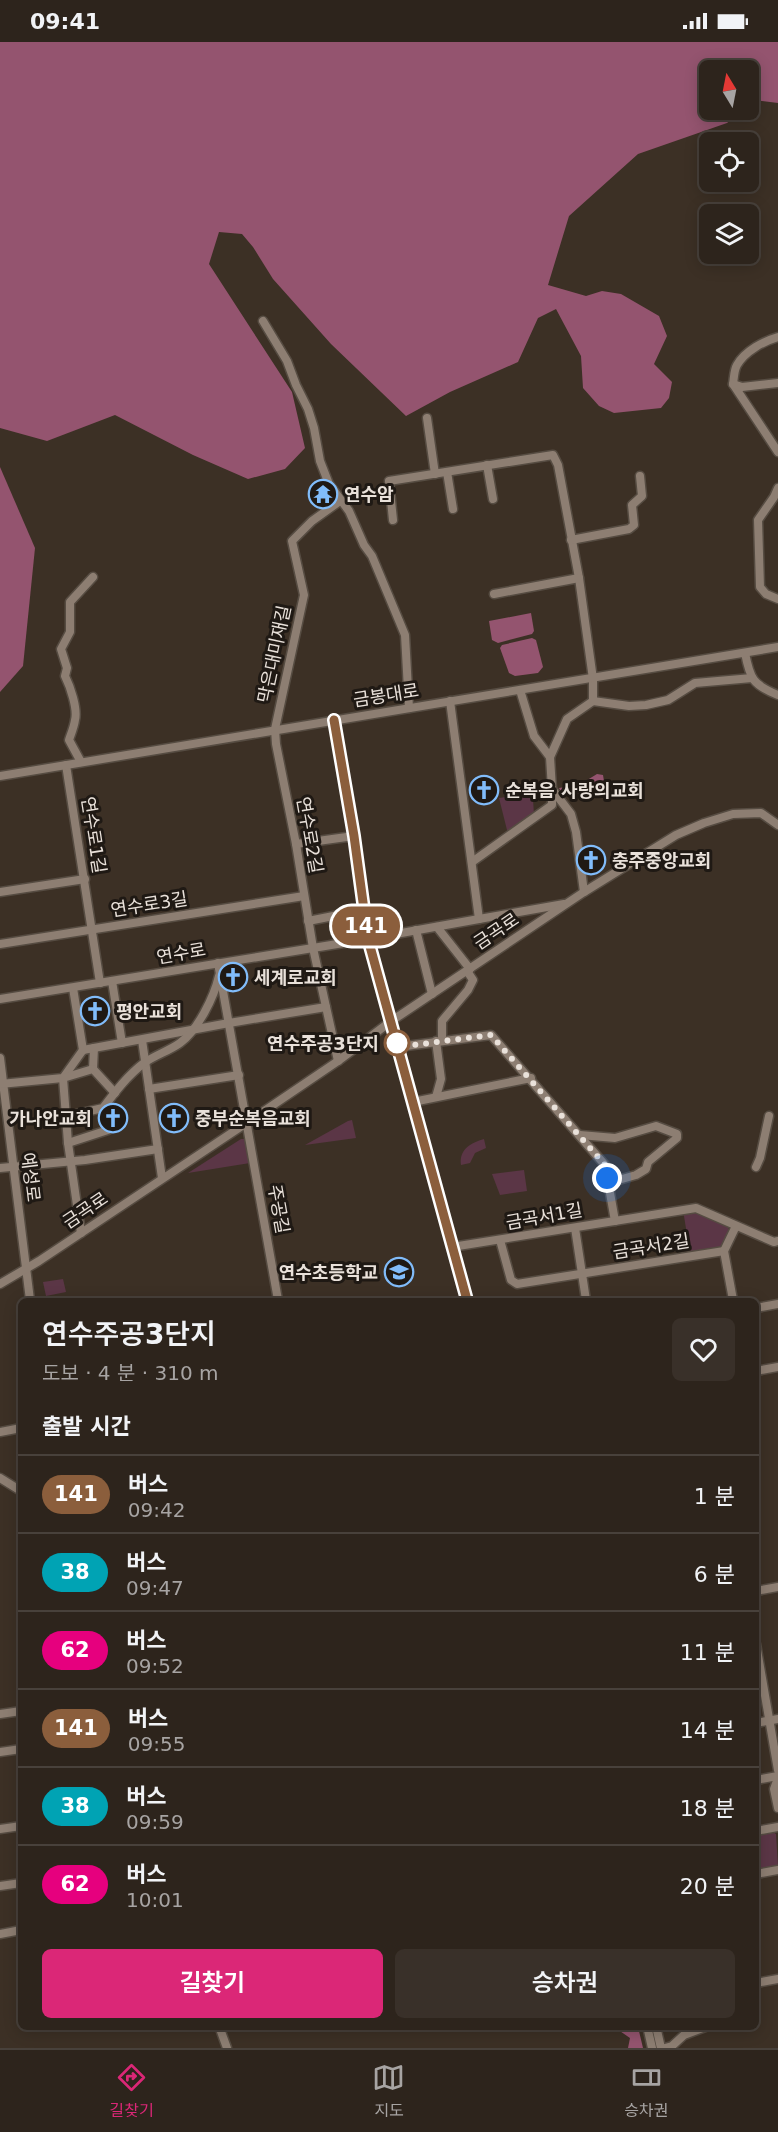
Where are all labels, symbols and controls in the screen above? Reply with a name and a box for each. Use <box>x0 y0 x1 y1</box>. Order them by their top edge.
text: 09:41 <box>30 9 100 34</box>
north arrow <box>699 60 759 120</box>
map controls <box>699 60 759 264</box>
button: locate <box>699 132 759 192</box>
button: layers <box>699 204 759 264</box>
temple icon: 연수암 <box>307 478 339 510</box>
place label: 연수암 <box>344 484 394 505</box>
street label: 막은대미재길 <box>253 603 295 705</box>
street label: 금봉대로 <box>352 679 420 711</box>
church icon: 순복음 사랑의교회 <box>468 774 500 806</box>
place label: 순복음 사랑의교회 <box>505 780 644 801</box>
street label: 연수로1길 <box>78 795 110 875</box>
street label: 연수로2길 <box>293 795 327 875</box>
church icon: 충주중앙교회 <box>575 844 607 876</box>
place label: 충주중앙교회 <box>612 850 711 871</box>
street label: 연수로3길 <box>109 888 189 920</box>
line badge: 141 <box>332 906 400 946</box>
street label: 금곡로 <box>470 908 522 954</box>
text: 141 <box>344 914 388 938</box>
street label: 연수로 <box>155 938 207 968</box>
church icon: 세계로교회 <box>217 961 249 993</box>
place label: 세계로교회 <box>254 967 337 988</box>
church icon: 평안교회 <box>79 995 111 1027</box>
place label: 평안교회 <box>116 1001 182 1022</box>
marker: 연수주공3단지 <box>384 1030 410 1056</box>
place label: 연수주공3단지 <box>267 1033 379 1054</box>
church icon: 가나안교회 <box>97 1102 129 1134</box>
church icon: 중부순복음교회 <box>158 1102 190 1134</box>
place label: 가나안교회 <box>9 1108 92 1129</box>
place label: 중부순복음교회 <box>195 1108 311 1129</box>
street label: 예성로 <box>18 1151 44 1203</box>
your location <box>592 1163 622 1193</box>
street label: 주공길 <box>264 1183 294 1235</box>
street label: 금곡로 <box>59 1187 111 1233</box>
street label: 금곡서1길 <box>504 1199 584 1233</box>
street label: 금곡서2길 <box>611 1230 691 1262</box>
school or university icon: 연수초등학교 <box>383 1256 415 1288</box>
place label: 연수초등학교 <box>279 1262 378 1283</box>
text: 연수주공3단지 <box>42 1318 216 1351</box>
button: heart <box>672 1318 735 1381</box>
text: 도보 · 4 분 · 310 m <box>42 1361 218 1385</box>
text: 출발 시간 <box>42 1414 131 1439</box>
text: 버스 <box>128 1472 168 1497</box>
text: 141 <box>54 1482 98 1506</box>
text: 1 분 <box>694 1484 735 1509</box>
text: 09:42 <box>128 1498 185 1522</box>
text: 버스 <box>126 1550 166 1575</box>
text: 38 <box>60 1560 90 1584</box>
text: 6 분 <box>694 1562 735 1587</box>
text: 09:47 <box>126 1576 184 1600</box>
text: 버스 <box>126 1628 166 1653</box>
text: 62 <box>60 1638 90 1662</box>
text: 11 분 <box>680 1640 735 1665</box>
text: 09:52 <box>126 1654 184 1678</box>
text: 버스 <box>128 1706 168 1731</box>
text: 141 <box>54 1716 98 1740</box>
text: 14 분 <box>680 1718 735 1743</box>
text: 09:55 <box>128 1732 185 1756</box>
text: 버스 <box>126 1784 166 1809</box>
text: 38 <box>60 1794 90 1818</box>
text: 18 분 <box>680 1796 735 1821</box>
text: 09:59 <box>126 1810 184 1834</box>
text: 버스 <box>126 1862 166 1887</box>
text: 62 <box>60 1872 90 1896</box>
text: 20 분 <box>680 1874 735 1899</box>
text: 10:01 <box>126 1888 184 1912</box>
button: 길찾기 <box>42 1949 383 2018</box>
button: 승차권 <box>395 1949 735 2018</box>
tab: 길찾기 <box>109 2061 154 2121</box>
tab: 지도 <box>372 2061 405 2121</box>
tab: 승차권 <box>624 2061 669 2121</box>

